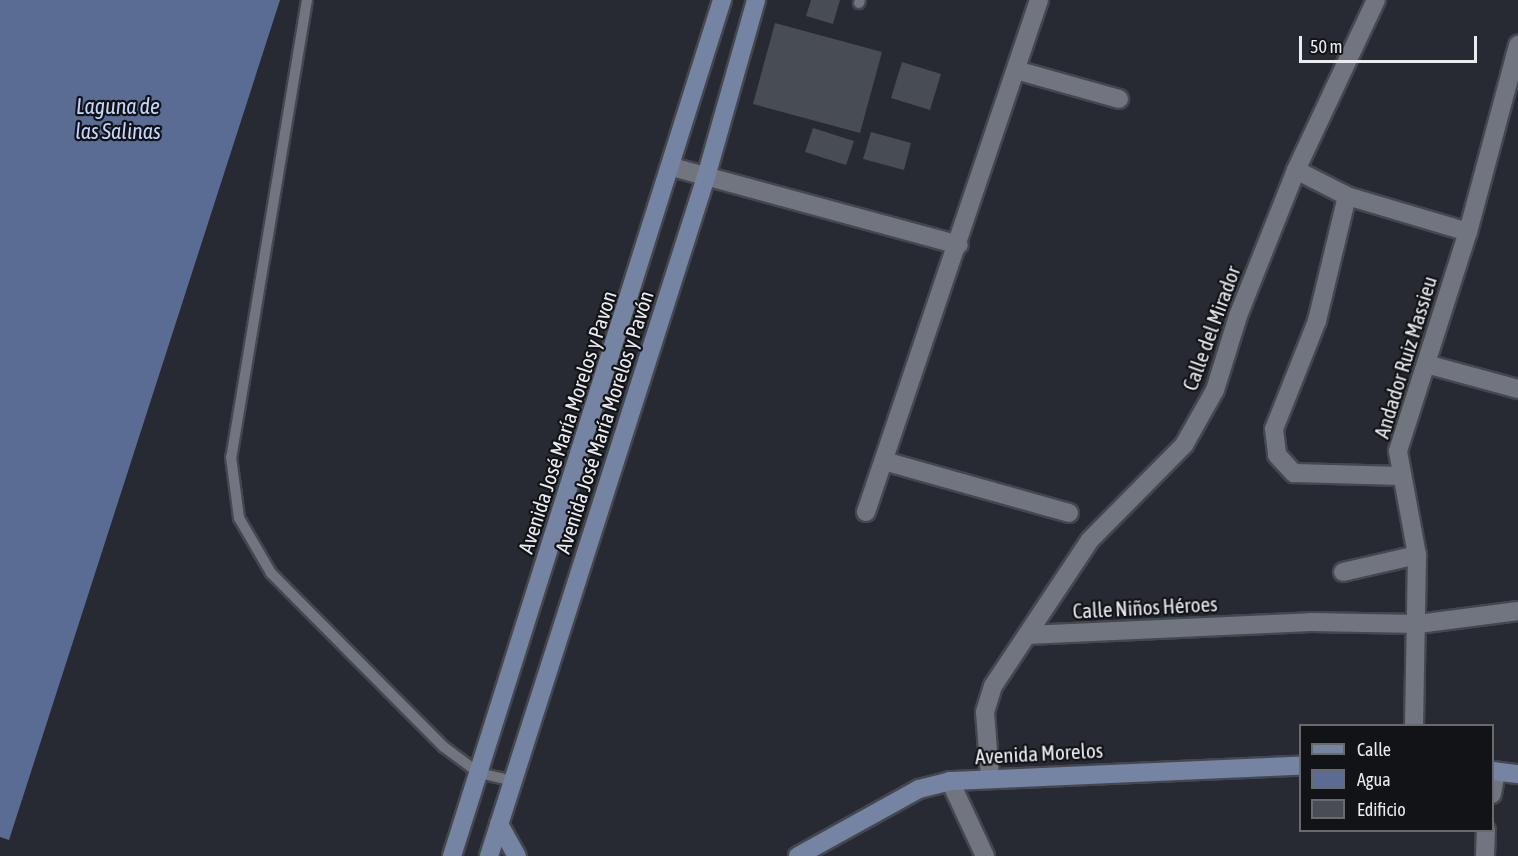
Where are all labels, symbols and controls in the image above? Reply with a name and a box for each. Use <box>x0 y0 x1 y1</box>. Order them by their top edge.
scale bar <box>1302 24 1480 62</box>
text: 50 m <box>1310 36 1342 57</box>
water label: Laguna de las Salinas <box>75 93 161 144</box>
street label: Calle del Mirador <box>1177 262 1245 394</box>
street label: Andador Ruiz Massieu <box>1368 273 1442 441</box>
street label: Avenida José María Morelos y Pavon <box>513 288 621 556</box>
street label: Avenida José María Morelos y Pavón <box>550 288 658 556</box>
street label: Calle Niños Héroes <box>1072 591 1218 623</box>
legend <box>1299 724 1494 832</box>
street label: Avenida Morelos <box>974 737 1104 769</box>
text: Calle <box>1357 739 1391 760</box>
text: Agua <box>1357 769 1391 790</box>
text: Edificio <box>1357 799 1406 820</box>

